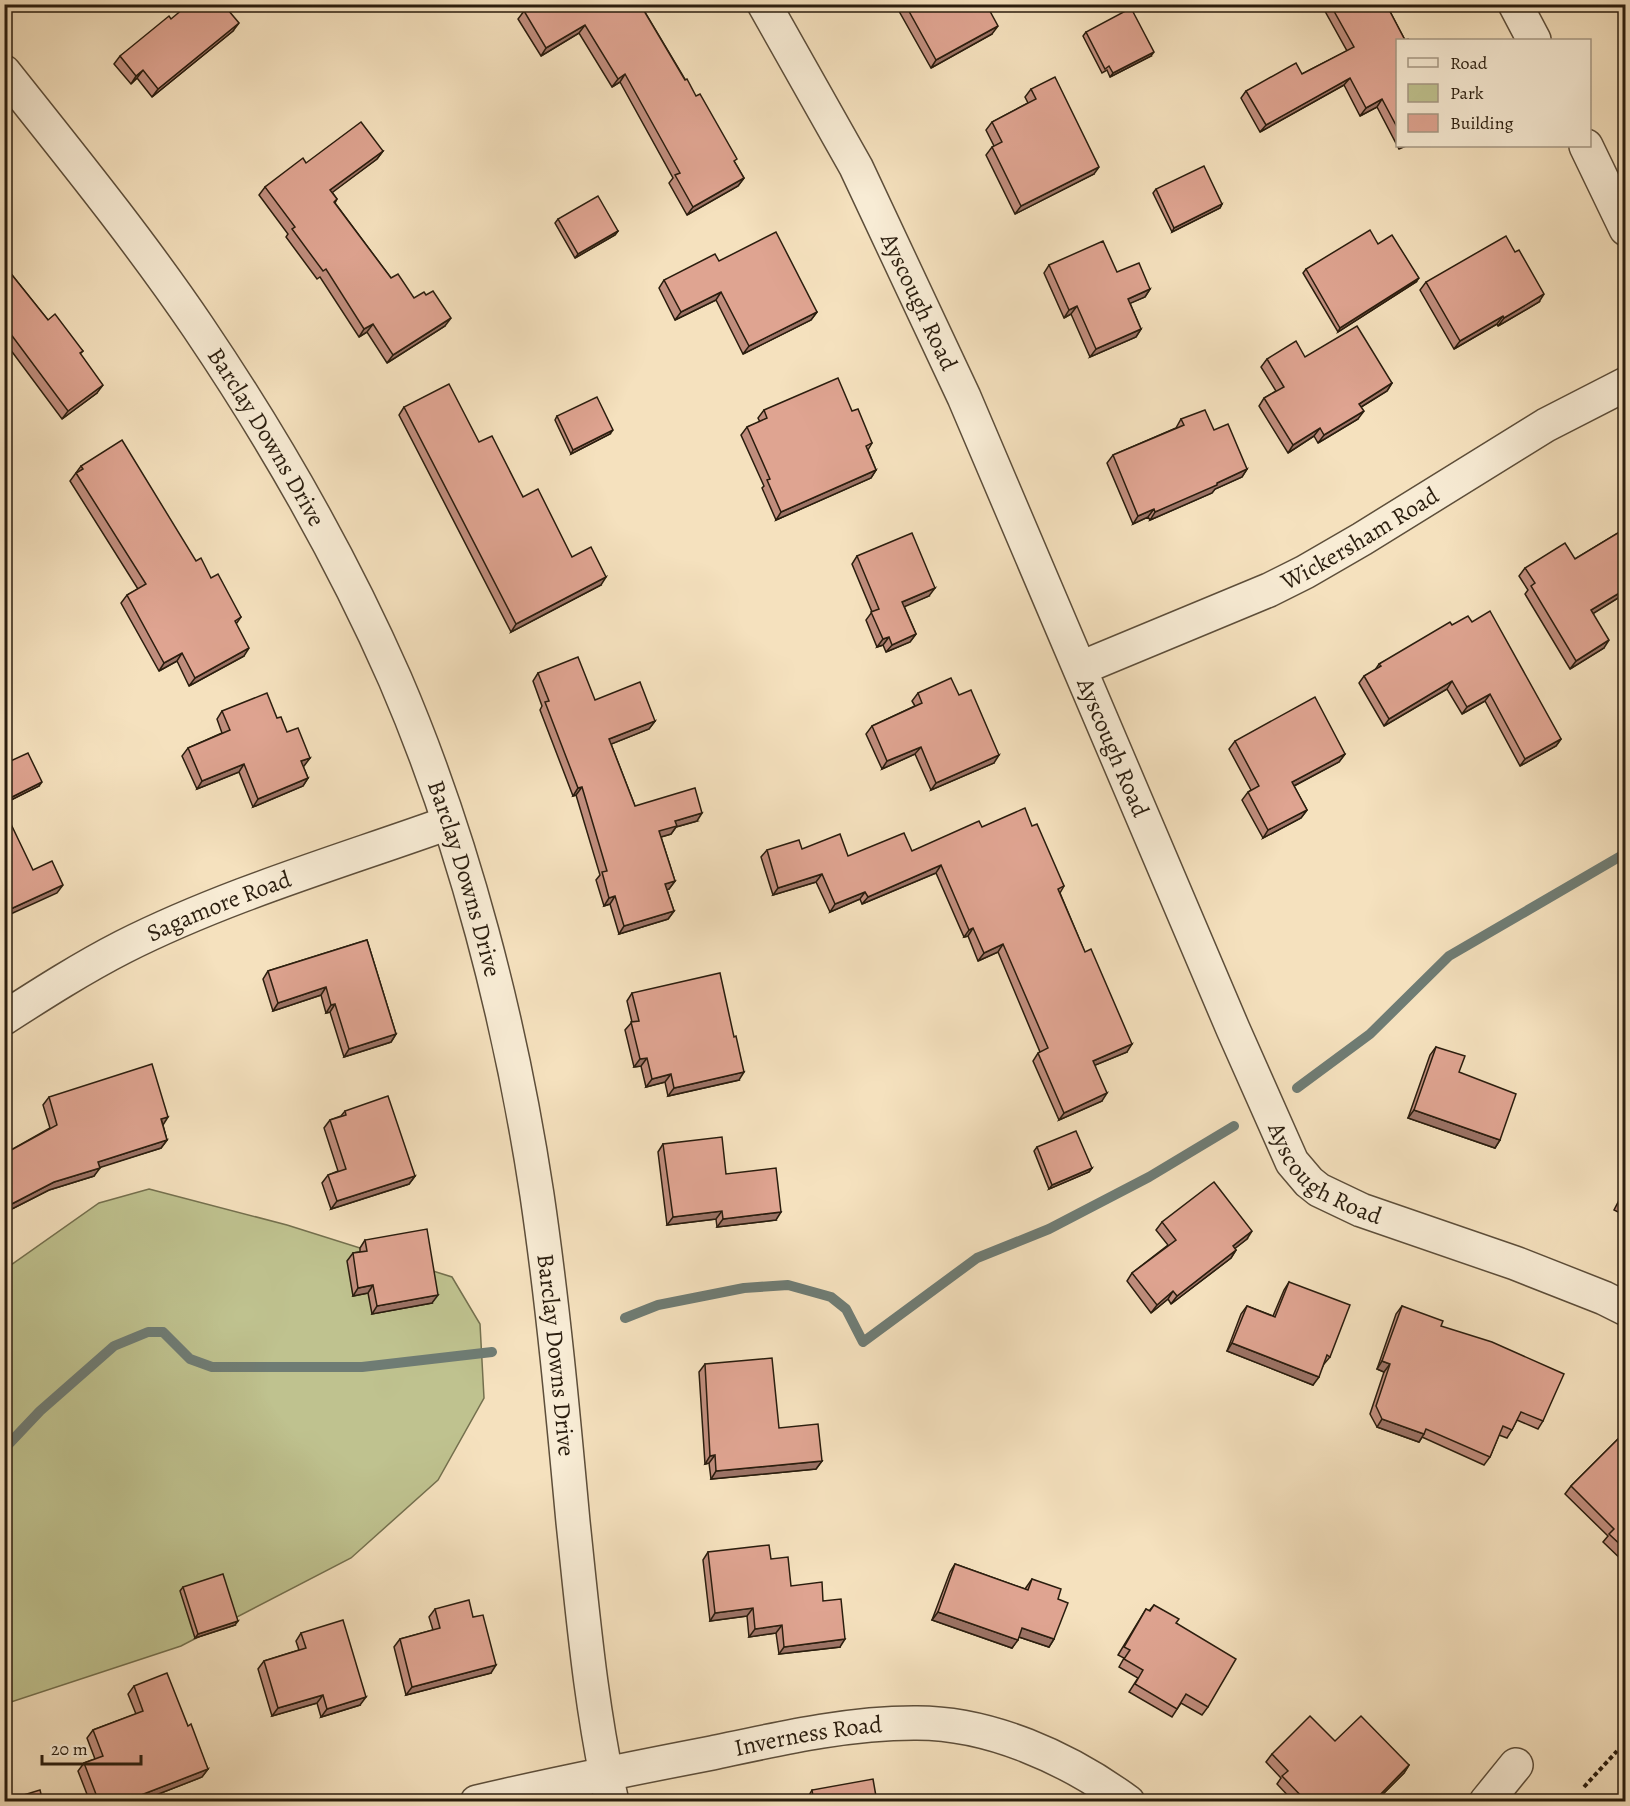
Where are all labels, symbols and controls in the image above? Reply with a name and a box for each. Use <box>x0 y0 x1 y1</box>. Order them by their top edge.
legend <box>1396 39 1591 147</box>
text: Road <box>1450 51 1488 75</box>
text: Park <box>1450 81 1484 105</box>
text: Building <box>1450 111 1514 135</box>
street label: Ayscough Road <box>873 227 965 376</box>
street label: Barclay Downs Drive <box>200 341 333 532</box>
street label: Wickersham Road <box>1275 479 1445 598</box>
street label: Ayscough Road <box>1069 672 1157 822</box>
street label: Barclay Downs Drive <box>420 776 509 980</box>
street label: Sagamore Road <box>141 863 295 949</box>
street label: Ayscough Road <box>1260 1116 1386 1232</box>
street label: Barclay Downs Drive <box>529 1252 583 1458</box>
street label: Inverness Road <box>731 1708 883 1764</box>
scale bar <box>42 1728 141 1766</box>
text: 20 m <box>51 1737 88 1761</box>

